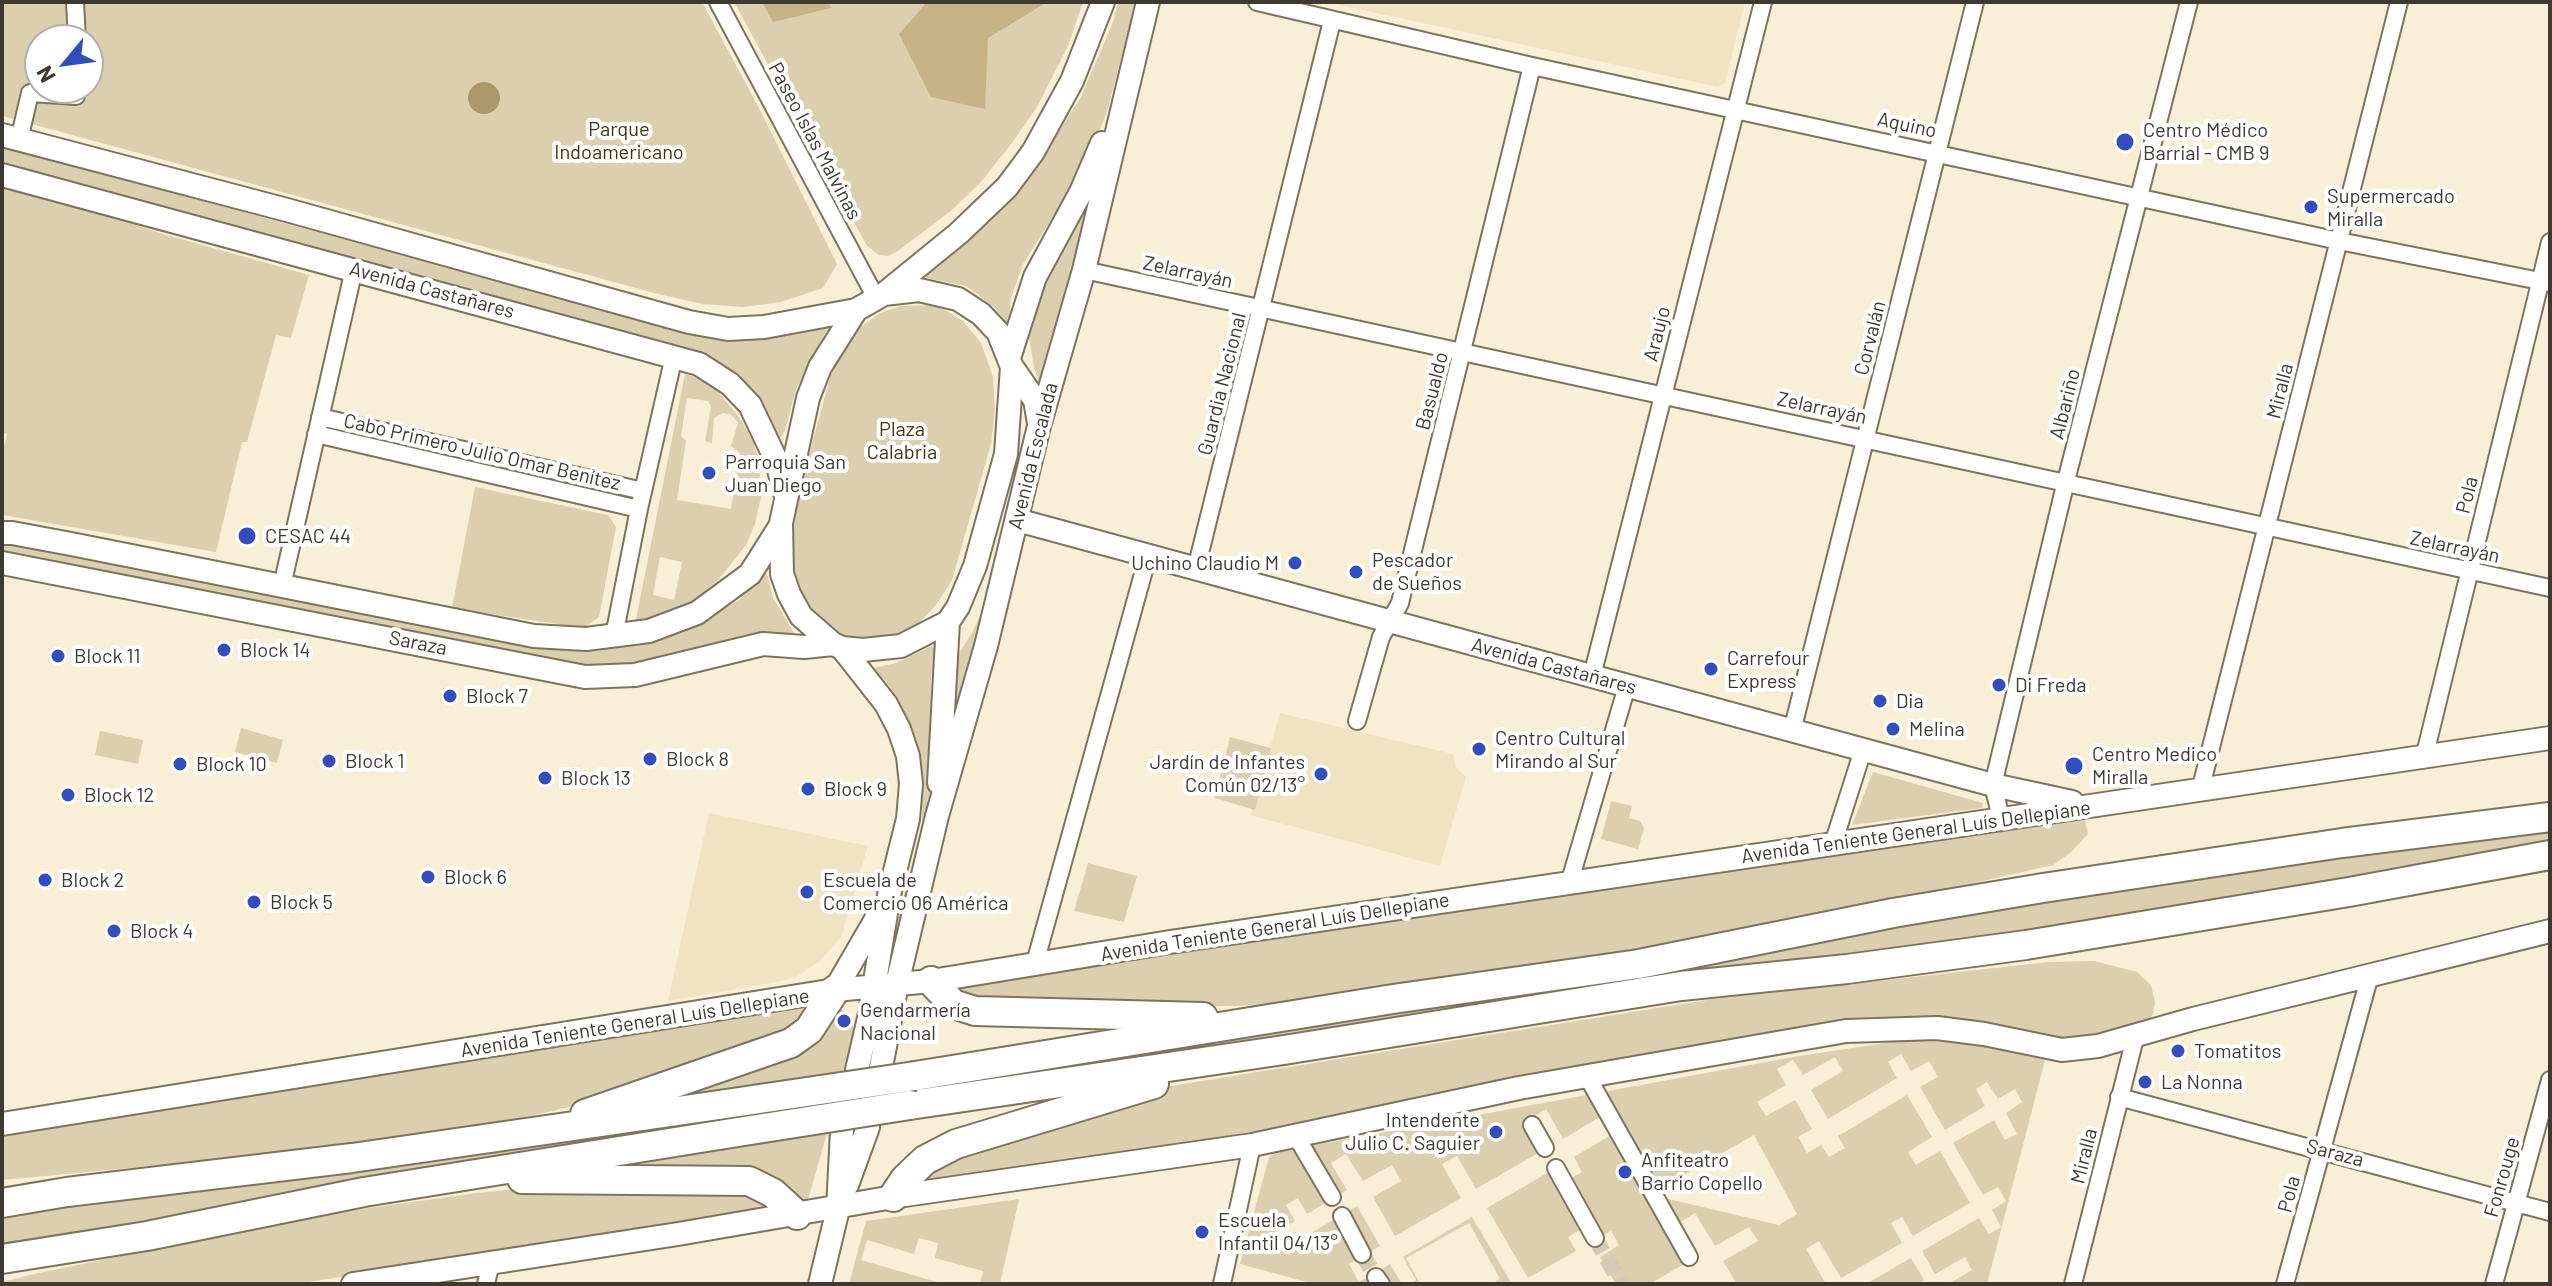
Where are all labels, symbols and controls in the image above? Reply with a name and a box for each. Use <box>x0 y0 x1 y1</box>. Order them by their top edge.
north arrow <box>24 24 104 104</box>
street label: Paseo Islas Malvinas <box>763 58 867 224</box>
text: N <box>30 62 60 87</box>
street label: Aquino <box>1875 107 1939 143</box>
park label: Parque Indoamericano <box>554 117 684 164</box>
place label: Centro Médico Barrial - CMB 9 <box>2143 118 2269 165</box>
marker: Centro Médico Barrial - CMB 9 <box>2114 131 2136 153</box>
place label: Supermercado Miralla <box>2327 184 2455 231</box>
marker: Supermercado Miralla <box>2302 198 2320 216</box>
street label: Zelarrayán <box>1141 251 1235 293</box>
street label: Avenida Castañares <box>347 256 517 324</box>
street label: Corvalán <box>1849 298 1891 378</box>
street label: Araujo <box>1639 304 1675 364</box>
street label: Guardia Nacional <box>1193 310 1251 458</box>
street label: Basualdo <box>1411 349 1453 433</box>
street label: Miralla <box>2262 361 2298 421</box>
street label: Albariño <box>2045 366 2085 442</box>
street label: Avenida Escalada <box>1003 380 1063 532</box>
street label: Zelarrayán <box>1775 387 1869 429</box>
street label: Cabo Primero Julio Omar Benítez <box>341 408 623 496</box>
park label: Plaza Calabria <box>867 417 937 464</box>
place label: Parroquia San Juan Diego <box>725 450 846 497</box>
marker: Parroquia San Juan Diego <box>700 464 718 482</box>
street label: Pola <box>2451 474 2483 516</box>
place label: CESAC 44 <box>265 524 351 548</box>
marker: CESAC 44 <box>236 525 258 547</box>
street label: Zelarrayán <box>2408 526 2502 568</box>
place label: Pescador de Sueños <box>1372 548 1462 595</box>
place label: Uchino Claudio M <box>1131 551 1279 575</box>
marker: Uchino Claudio M <box>1286 554 1304 572</box>
marker: Pescador de Sueños <box>1347 563 1365 581</box>
street label: Saraza <box>387 626 449 660</box>
street label: Avenida Castañares <box>1469 632 1639 700</box>
place label: Block 14 <box>240 638 310 662</box>
marker: Block 14 <box>215 641 233 659</box>
place label: Block 11 <box>74 644 141 668</box>
place label: Carrefour Express <box>1727 646 1809 693</box>
marker: Block 11 <box>49 647 67 665</box>
marker: Carrefour Express <box>1702 660 1720 678</box>
place label: Di Freda <box>2015 673 2087 697</box>
marker: Di Freda <box>1990 676 2008 694</box>
place label: Block 7 <box>466 684 528 708</box>
marker: Block 7 <box>441 687 459 705</box>
place label: Dia <box>1896 689 1924 713</box>
marker: Dia <box>1871 692 1889 710</box>
place label: Melina <box>1909 717 1965 741</box>
marker: Melina <box>1884 720 1902 738</box>
place label: Centro Cultural Mirando al Sur <box>1495 726 1625 773</box>
marker: Centro Cultural Mirando al Sur <box>1470 740 1488 758</box>
place label: Centro Medico Miralla <box>2092 742 2217 789</box>
place label: Block 8 <box>666 747 729 771</box>
place label: Block 1 <box>345 749 404 773</box>
marker: Block 8 <box>641 750 659 768</box>
place label: Jardín de Infantes Común 02/13° <box>1150 750 1305 797</box>
place label: Block 10 <box>196 752 267 776</box>
marker: Block 1 <box>320 752 338 770</box>
marker: Block 10 <box>171 755 189 773</box>
marker: Centro Medico Miralla <box>2063 755 2085 777</box>
marker: Jardín de Infantes Común 02/13° <box>1312 765 1330 783</box>
place label: Block 13 <box>561 766 631 790</box>
marker: Block 13 <box>536 769 554 787</box>
place label: Block 9 <box>824 777 887 801</box>
marker: Block 9 <box>799 780 817 798</box>
place label: Block 12 <box>84 783 154 807</box>
marker: Block 12 <box>59 786 77 804</box>
street label: Avenida Teniente General Luís Dellepiane <box>1740 796 2092 868</box>
place label: Block 6 <box>444 865 507 889</box>
place label: Block 2 <box>61 868 124 892</box>
marker: Block 6 <box>419 868 437 886</box>
place label: Escuela de Comercio 06 América <box>823 868 1008 915</box>
marker: Block 2 <box>36 871 54 889</box>
marker: Escuela de Comercio 06 América <box>798 883 816 901</box>
street label: Avenida Teniente General Luís Dellepiane <box>1099 888 1451 966</box>
place label: Block 5 <box>270 890 333 914</box>
marker: Block 5 <box>245 893 263 911</box>
place label: Block 4 <box>130 919 193 943</box>
marker: Block 4 <box>105 922 123 940</box>
street label: Avenida Teniente General Luís Dellepiane <box>459 984 811 1062</box>
place label: Gendarmería Nacional <box>860 998 971 1045</box>
marker: Gendarmería Nacional <box>835 1012 853 1030</box>
place label: Tomatitos <box>2194 1039 2281 1063</box>
marker: Tomatitos <box>2169 1042 2187 1060</box>
place label: La Nonna <box>2161 1070 2243 1094</box>
marker: La Nonna <box>2136 1073 2154 1091</box>
place label: Intendente Julio C. Saguier <box>1345 1108 1480 1155</box>
marker: Intendente Julio C. Saguier <box>1487 1123 1505 1141</box>
street label: Miralla <box>2066 1126 2102 1186</box>
street label: Saraza <box>2304 1134 2366 1172</box>
street label: Fonrouge <box>2479 1134 2525 1220</box>
place label: Anfiteatro Barrio Copello <box>1641 1148 1763 1195</box>
marker: Anfiteatro Barrio Copello <box>1616 1163 1634 1181</box>
street label: Pola <box>2273 1173 2305 1215</box>
place label: Escuela Infantil 04/13° <box>1218 1208 1338 1255</box>
marker: Escuela Infantil 04/13° <box>1193 1223 1211 1241</box>

